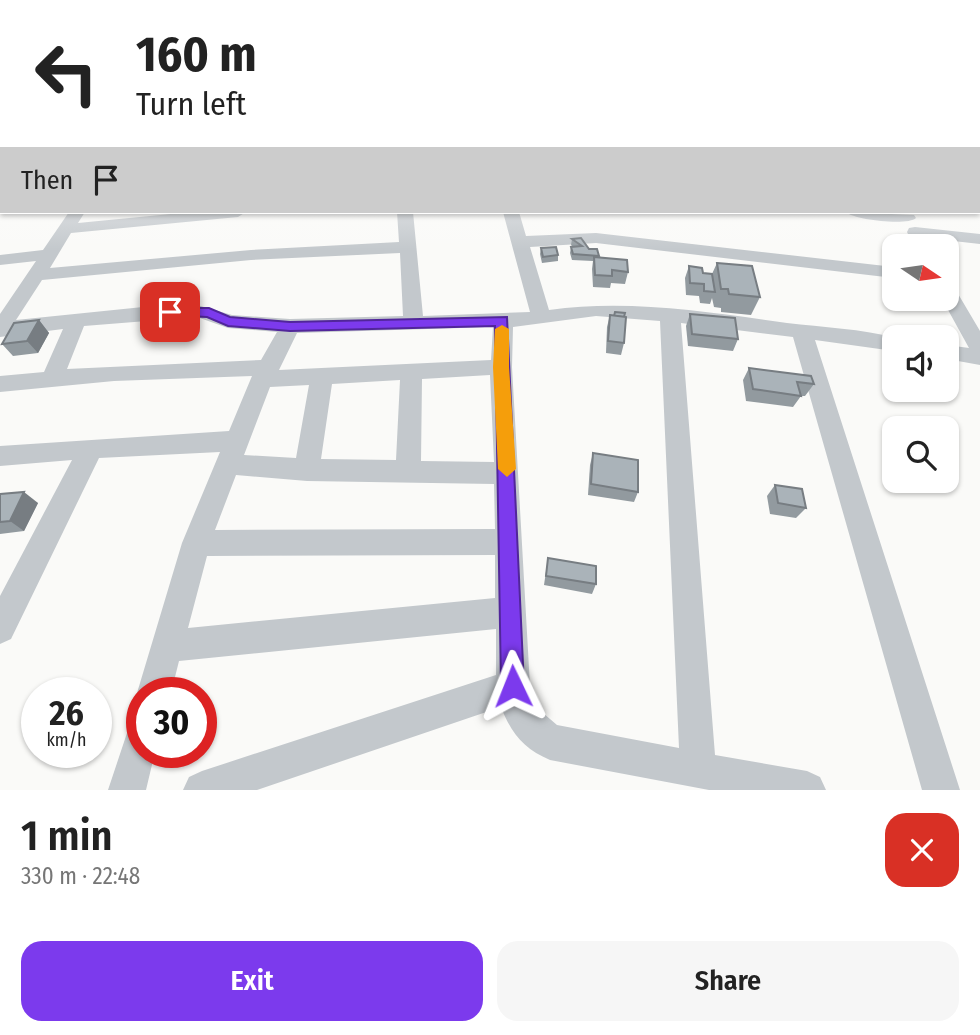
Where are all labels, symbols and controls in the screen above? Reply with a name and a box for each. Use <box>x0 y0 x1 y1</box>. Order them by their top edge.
text: 160 m <box>136 25 257 84</box>
icon: left <box>21 28 112 119</box>
text: Turn left <box>136 85 246 123</box>
icon: arrive <box>87 161 125 199</box>
text: Then <box>21 165 73 196</box>
north arrow <box>882 234 959 312</box>
map controls <box>882 234 959 493</box>
pin <box>140 282 200 342</box>
icon: arrive <box>151 293 189 331</box>
button: sound <box>882 325 959 402</box>
button: search <box>882 416 959 493</box>
position arrow <box>476 649 550 723</box>
speed limit sign: 30 <box>126 677 217 768</box>
text: 26 <box>49 692 84 734</box>
text: km/h <box>46 729 87 751</box>
text: 1 min <box>21 811 112 861</box>
button: close <box>885 813 959 887</box>
text: 330 m · 22:48 <box>21 862 140 890</box>
button: Exit <box>21 941 483 1021</box>
button: Share <box>497 941 959 1021</box>

